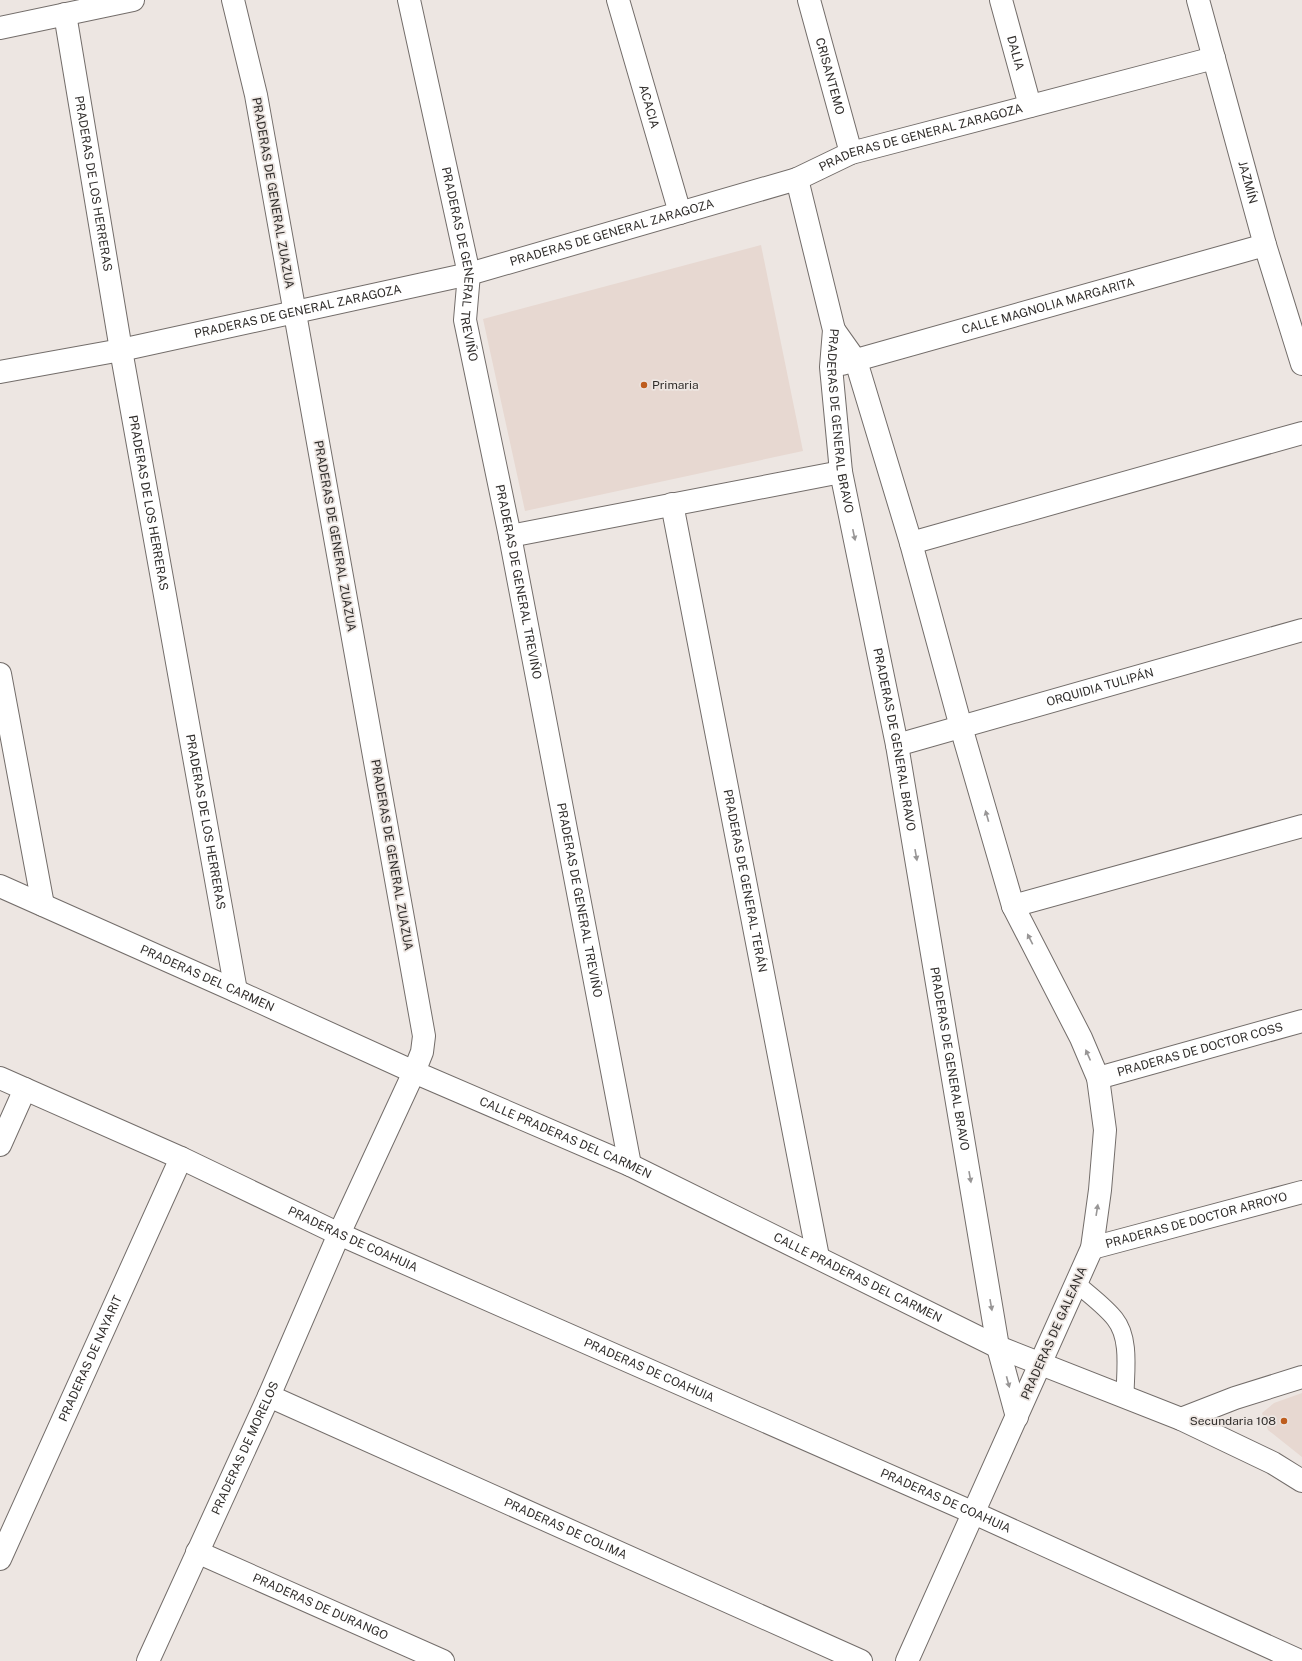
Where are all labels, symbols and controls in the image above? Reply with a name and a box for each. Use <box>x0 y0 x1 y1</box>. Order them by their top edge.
street label: DALIA <box>1004 34 1027 72</box>
street label: CRISANTEMO <box>813 36 847 116</box>
street label: ACACIA <box>636 83 662 130</box>
street label: PRADERAS DE LOS HERRERAS <box>72 95 115 273</box>
street label: PRADERAS DE GENERAL ZUAZUA <box>249 96 297 290</box>
street label: PRADERAS DE GENERAL ZARAGOZA <box>817 101 1025 174</box>
street label: JAZMÍN <box>1235 159 1260 205</box>
street label: PRADERAS DE GENERAL TREVIÑO <box>439 166 481 363</box>
street label: PRADERAS DE GENERAL ZARAGOZA <box>508 196 716 269</box>
street label: CALLE MAGNOLIA MARGARITA <box>960 275 1136 337</box>
street label: PRADERAS DE GENERAL ZARAGOZA <box>193 282 403 341</box>
street label: PRADERAS DE GENERAL BRAVO <box>824 328 856 515</box>
place label: Primaria <box>652 378 699 392</box>
marker: Primaria <box>639 380 649 390</box>
street label: PRADERAS DE LOS HERRERAS <box>126 414 171 592</box>
street label: PRADERAS DE GENERAL ZUAZUA <box>311 439 359 633</box>
street label: PRADERAS DE GENERAL TREVIÑO <box>492 483 544 681</box>
one-way arrow <box>851 529 857 541</box>
street label: PRADERAS DE GENERAL BRAVO <box>870 647 918 832</box>
street label: ORQUIDIA TULIPÁN <box>1045 665 1155 709</box>
street label: PRADERAS DE LOS HERRERAS <box>183 733 228 911</box>
street label: PRADERAS DE GENERAL ZUAZUA <box>368 758 416 952</box>
street label: PRADERAS DE GENERAL TERÁN <box>720 788 770 974</box>
street label: PRADERAS DE GENERAL TREVIÑO <box>554 802 605 999</box>
one-way arrow <box>984 810 990 822</box>
one-way arrow <box>913 849 919 861</box>
one-way arrow <box>1027 933 1033 944</box>
street label: PRADERAS DEL CARMEN <box>138 942 277 1015</box>
street label: PRADERAS DE GENERAL BRAVO <box>927 966 972 1152</box>
street label: PRADERAS DE DOCTOR COSS <box>1116 1020 1285 1079</box>
one-way arrow <box>1085 1049 1091 1060</box>
street label: CALLE PRADERAS DEL CARMEN <box>477 1094 654 1182</box>
one-way arrow <box>967 1171 973 1183</box>
street label: PRADERAS DE DOCTOR ARROYO <box>1104 1189 1289 1251</box>
street label: PRADERAS DE COAHUIA <box>286 1204 420 1275</box>
one-way arrow <box>1094 1204 1100 1216</box>
street label: CALLE PRADERAS DEL CARMEN <box>771 1230 944 1325</box>
street label: PRADERAS DE GALEANA <box>1018 1264 1090 1402</box>
street label: PRADERAS DE NAYARIT <box>56 1293 125 1424</box>
one-way arrow <box>988 1299 994 1311</box>
street label: PRADERAS DE COAHUIA <box>582 1335 717 1405</box>
one-way arrow <box>1005 1376 1011 1388</box>
street label: PRADERAS DE MORELOS <box>209 1379 281 1517</box>
place label: Secundaria 108 <box>1190 1414 1276 1428</box>
marker: Secundaria 108 <box>1279 1416 1289 1426</box>
street label: PRADERAS DE COAHUIA <box>878 1466 1013 1536</box>
street label: PRADERAS DE COLIMA <box>502 1495 630 1563</box>
street label: PRADERAS DE DURANGO <box>251 1571 390 1643</box>

